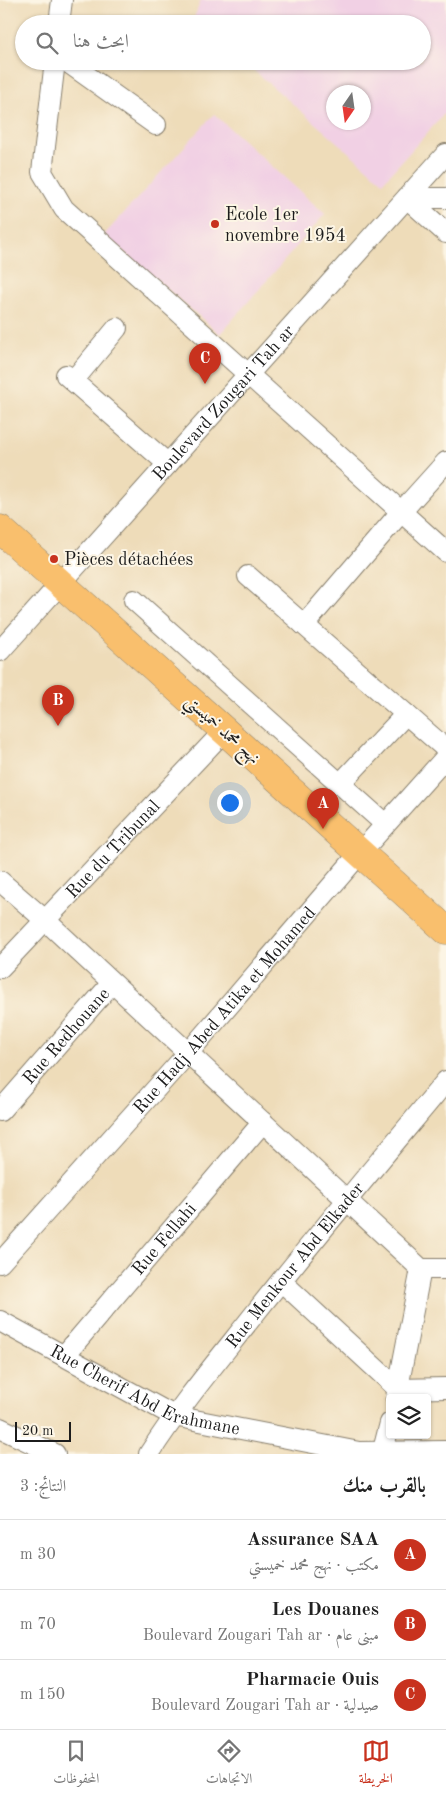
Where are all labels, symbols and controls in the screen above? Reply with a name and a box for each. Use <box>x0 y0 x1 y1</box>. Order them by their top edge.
search box <box>15 15 431 70</box>
icon: search <box>33 29 61 57</box>
text: ابحث هنا <box>73 33 129 52</box>
north arrow <box>326 85 371 130</box>
place label: Ecole 1er novembre 1954 <box>225 206 346 245</box>
marker: Ecole 1er novembre 1954 <box>209 218 221 230</box>
street label: Boulevard Zougari Tah ar <box>150 321 298 484</box>
pin: C <box>189 343 221 384</box>
place label: Pièces détachées <box>64 551 193 569</box>
marker: Pièces détachées <box>48 553 60 565</box>
pin: B <box>42 685 74 726</box>
street label: نهج محمد خميستي <box>177 692 263 773</box>
pin: A <box>307 788 339 829</box>
your location <box>217 790 243 816</box>
street label: Rue du Tribunal <box>63 797 164 902</box>
street label: Rue Hadj Abed Atika et Mohamed <box>130 904 319 1117</box>
street label: Rue Redhouane <box>20 985 113 1088</box>
street label: Rue Menkour Abd Elkader <box>223 1179 368 1352</box>
street label: Rue Fellahi <box>129 1200 200 1279</box>
street label: Rue Cherif Abd Erahmane <box>47 1342 241 1439</box>
map controls <box>386 1394 431 1439</box>
button: layers <box>386 1394 431 1439</box>
scale bar <box>15 1419 71 1442</box>
text: 20 m <box>22 1424 53 1438</box>
text: بالقرب منك <box>343 1476 426 1497</box>
text: النتائج: 3 <box>20 1479 66 1495</box>
text: Assurance SAA <box>247 1531 379 1550</box>
text: 30 m <box>20 1547 56 1563</box>
text: A <box>404 1547 416 1563</box>
text: مكتب · نهج محمد خميستي <box>249 1558 379 1574</box>
text: Les Douanes <box>271 1601 379 1620</box>
text: 70 m <box>20 1617 56 1633</box>
text: B <box>404 1617 416 1633</box>
text: مبنى عام · Boulevard Zougari Tah ar <box>143 1628 379 1644</box>
text: Pharmacie Ouis <box>246 1671 379 1690</box>
text: 150 m <box>20 1687 65 1703</box>
text: C <box>405 1687 415 1703</box>
text: صيدلية · Boulevard Zougari Tah ar <box>151 1698 379 1714</box>
tab: المحفوظات <box>53 1737 99 1792</box>
tab: الاتجاهات <box>206 1737 252 1792</box>
tab: الخريطة <box>359 1737 393 1792</box>

